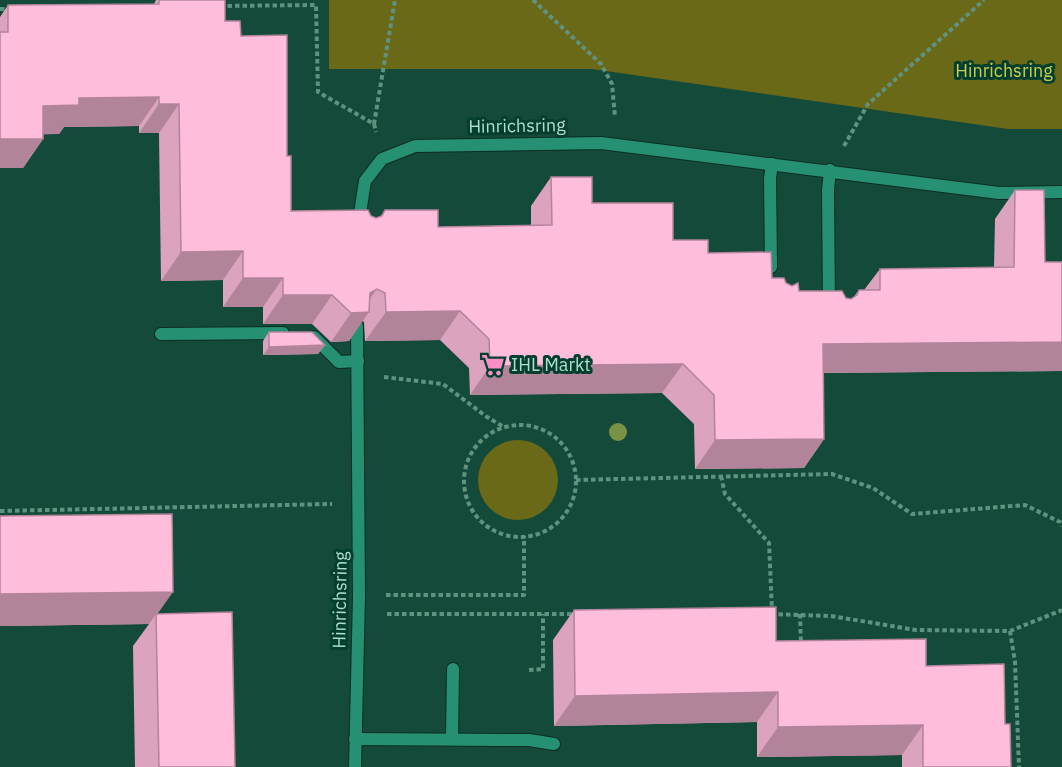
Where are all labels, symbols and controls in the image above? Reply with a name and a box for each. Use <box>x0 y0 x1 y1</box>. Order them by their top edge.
park label: Hinrichsring <box>955 59 1053 82</box>
street label: Hinrichsring <box>468 113 566 138</box>
supermarket icon: IHL Markt <box>480 352 506 378</box>
place label: IHL Markt <box>511 353 591 376</box>
street label: Hinrichsring <box>327 551 352 649</box>

